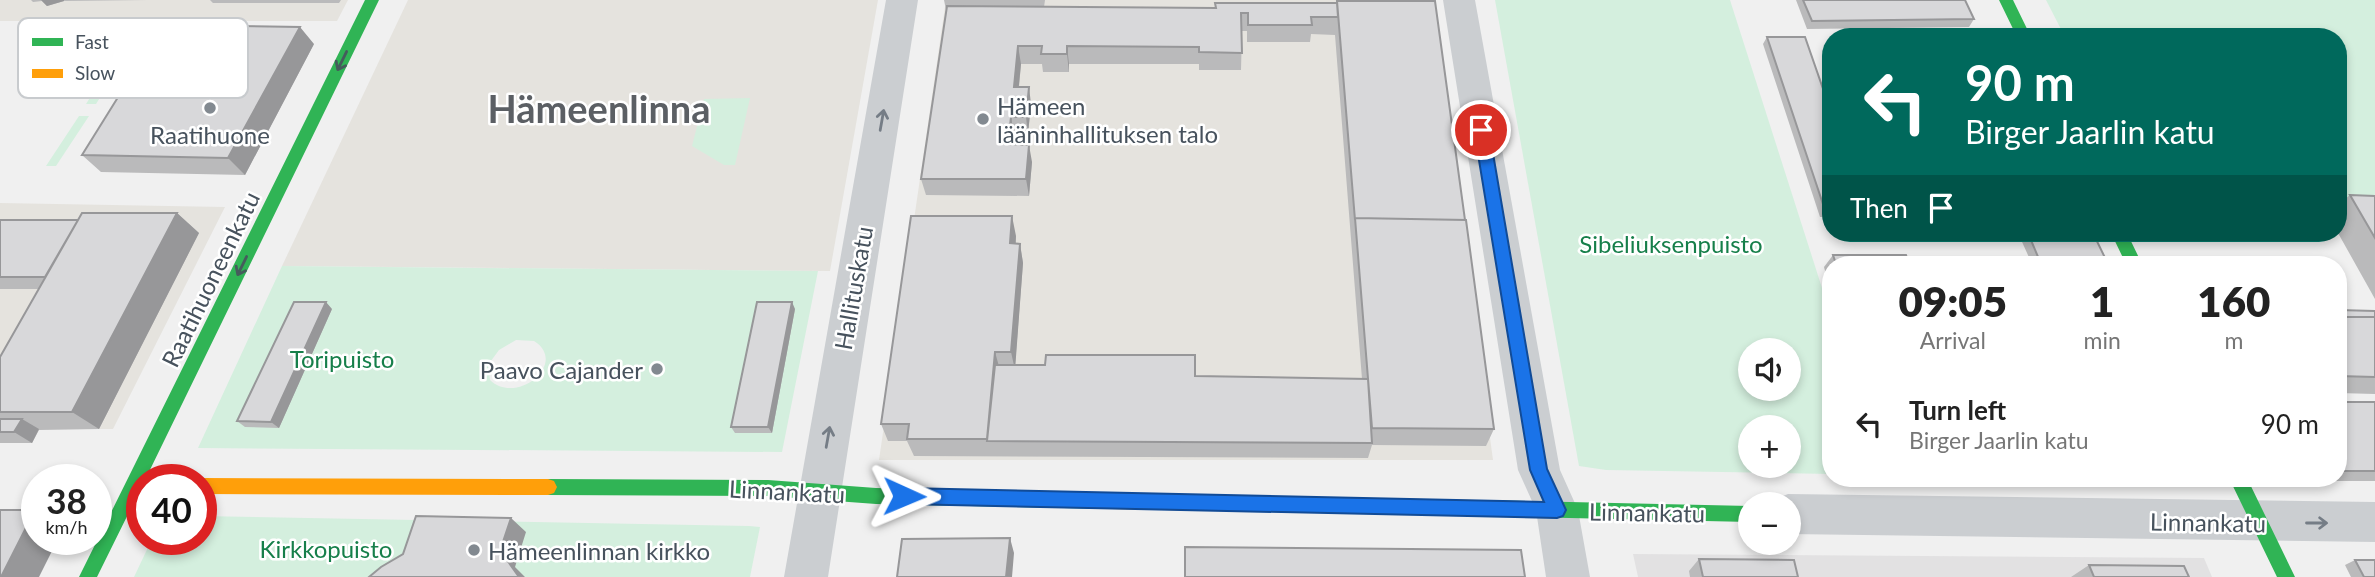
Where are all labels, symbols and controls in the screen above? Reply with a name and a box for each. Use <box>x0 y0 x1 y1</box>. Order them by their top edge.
legend <box>18 18 248 98</box>
text: Fast <box>75 30 109 53</box>
one-way arrow <box>334 50 348 71</box>
text: 90 m <box>1965 53 2075 111</box>
icon: left <box>1850 56 1941 147</box>
text: Slow <box>75 61 115 84</box>
district label: Hämeenlinna <box>487 85 711 131</box>
place label: Hämeen lääninhallituksen talo <box>997 91 1218 148</box>
marker: Raatihuone <box>202 100 218 116</box>
pin <box>1451 100 1511 160</box>
one-way arrow <box>876 109 889 132</box>
marker: Hämeen lääninhallituksen talo <box>975 111 991 127</box>
icon: arrive <box>1462 111 1500 149</box>
text: Birger Jaarlin katu <box>1965 112 2215 151</box>
place label: Raatihuone <box>150 120 270 149</box>
street label: Raatihuoneenkatu <box>155 186 265 372</box>
icon: arrive <box>1922 189 1960 227</box>
text: Then <box>1850 192 1908 224</box>
street label: Hallituskatu <box>828 224 878 352</box>
park label: Sibeliuksenpuisto <box>1579 229 1763 258</box>
one-way arrow <box>235 255 248 276</box>
text: 09:05 <box>1899 276 2007 326</box>
text: 1 <box>2090 276 2114 326</box>
text: 160 <box>2197 276 2270 326</box>
text: Arrival <box>1920 326 1986 354</box>
text: min <box>2084 326 2121 354</box>
text: m <box>2224 326 2243 354</box>
map controls <box>1738 338 1801 555</box>
button: sound <box>1738 338 1801 401</box>
park label: Toripuisto <box>290 344 394 373</box>
place label: Paavo Cajander <box>480 355 643 384</box>
marker: Paavo Cajander <box>649 361 665 377</box>
text: Turn left <box>1909 394 2006 426</box>
icon: left <box>1850 405 1888 443</box>
text: 90 m <box>2261 408 2319 440</box>
button: + <box>1738 415 1801 478</box>
one-way arrow <box>822 426 835 449</box>
text: Birger Jaarlin katu <box>1909 426 2088 454</box>
position arrow <box>867 459 941 533</box>
speed limit sign: 40 <box>126 464 217 555</box>
street label: Linnankatu <box>728 473 846 509</box>
text: 38 <box>46 479 87 521</box>
button: − <box>1738 492 1801 555</box>
street label: Linnankatu <box>1589 496 1705 528</box>
street label: Linnankatu <box>2150 506 2266 538</box>
text: km/h <box>45 516 88 538</box>
one-way arrow <box>2306 516 2329 529</box>
park label: Kirkkopuisto <box>260 534 392 563</box>
place label: Hämeenlinnan kirkko <box>488 536 710 565</box>
marker: Hämeenlinnan kirkko <box>466 542 482 558</box>

